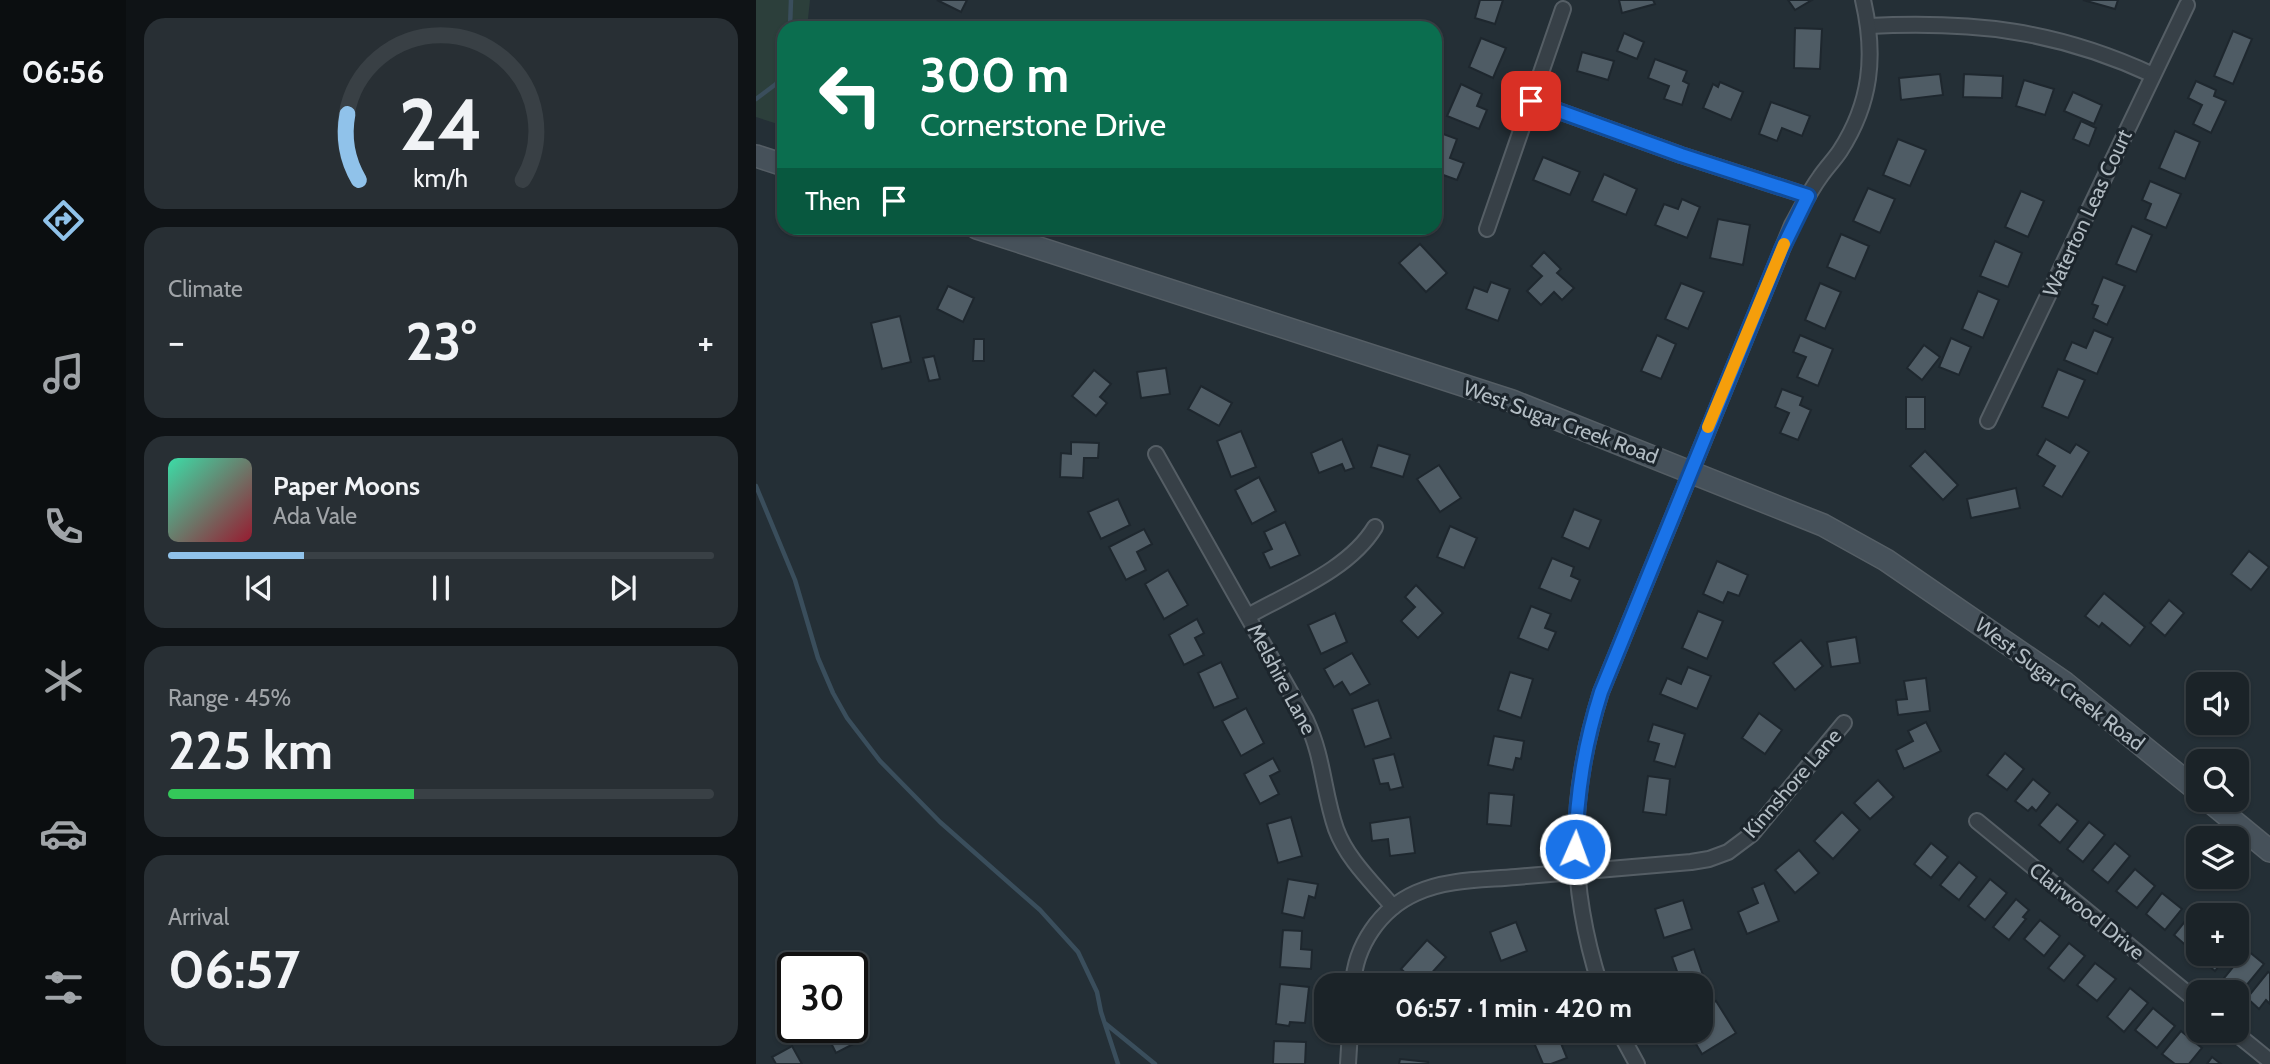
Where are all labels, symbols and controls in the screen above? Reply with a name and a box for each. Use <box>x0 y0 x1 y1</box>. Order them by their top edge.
text: 300 m <box>920 45 1069 104</box>
icon: left <box>805 49 896 140</box>
text: 06:56 <box>22 52 104 91</box>
pin <box>1501 71 1561 131</box>
text: 24 <box>399 80 483 168</box>
icon: arrive <box>1512 82 1550 120</box>
text: Cornerstone Drive <box>920 105 1166 144</box>
street label: Waterton Leas Court <box>2037 125 2137 301</box>
text: km/h <box>414 162 468 192</box>
icon: arrive <box>875 182 913 220</box>
text: Then <box>805 185 861 217</box>
icon: directions <box>39 196 88 245</box>
text: Climate <box>168 275 243 303</box>
text: 23° <box>406 310 476 373</box>
text: − <box>168 318 185 365</box>
text: + <box>697 318 714 365</box>
icon: music <box>39 349 88 398</box>
street label: West Sugar Creek Road <box>1460 375 1662 469</box>
text: Paper Moons <box>273 470 420 502</box>
icon: phone <box>39 502 88 551</box>
text: Ada Vale <box>273 502 357 530</box>
icon: previous <box>240 569 278 607</box>
icon: pause <box>422 569 460 607</box>
icon: next <box>604 569 642 607</box>
street label: West Sugar Creek Road <box>1970 612 2150 756</box>
street label: Melshire Lane <box>1242 619 1322 739</box>
icon: climate <box>39 656 88 705</box>
map controls <box>2186 672 2249 1043</box>
button: sound <box>2186 672 2249 735</box>
text: Range · 45% <box>168 684 291 712</box>
text: 225 km <box>168 719 333 782</box>
street label: Kinnshore Lane <box>1738 723 1846 843</box>
button: search <box>2186 749 2249 812</box>
icon: car <box>39 809 88 858</box>
position arrow <box>1538 812 1612 886</box>
button: layers <box>2186 826 2249 889</box>
street label: Clairwood Drive <box>2024 857 2150 965</box>
text: Arrival <box>168 903 229 931</box>
button: + <box>2186 903 2249 966</box>
text: 06:57 <box>168 938 300 1001</box>
speed limit sign: 30 <box>777 952 868 1043</box>
icon: filters <box>39 963 88 1012</box>
button: − <box>2186 980 2249 1043</box>
text: 06:57 · 1 min · 420 m <box>1395 992 1632 1024</box>

